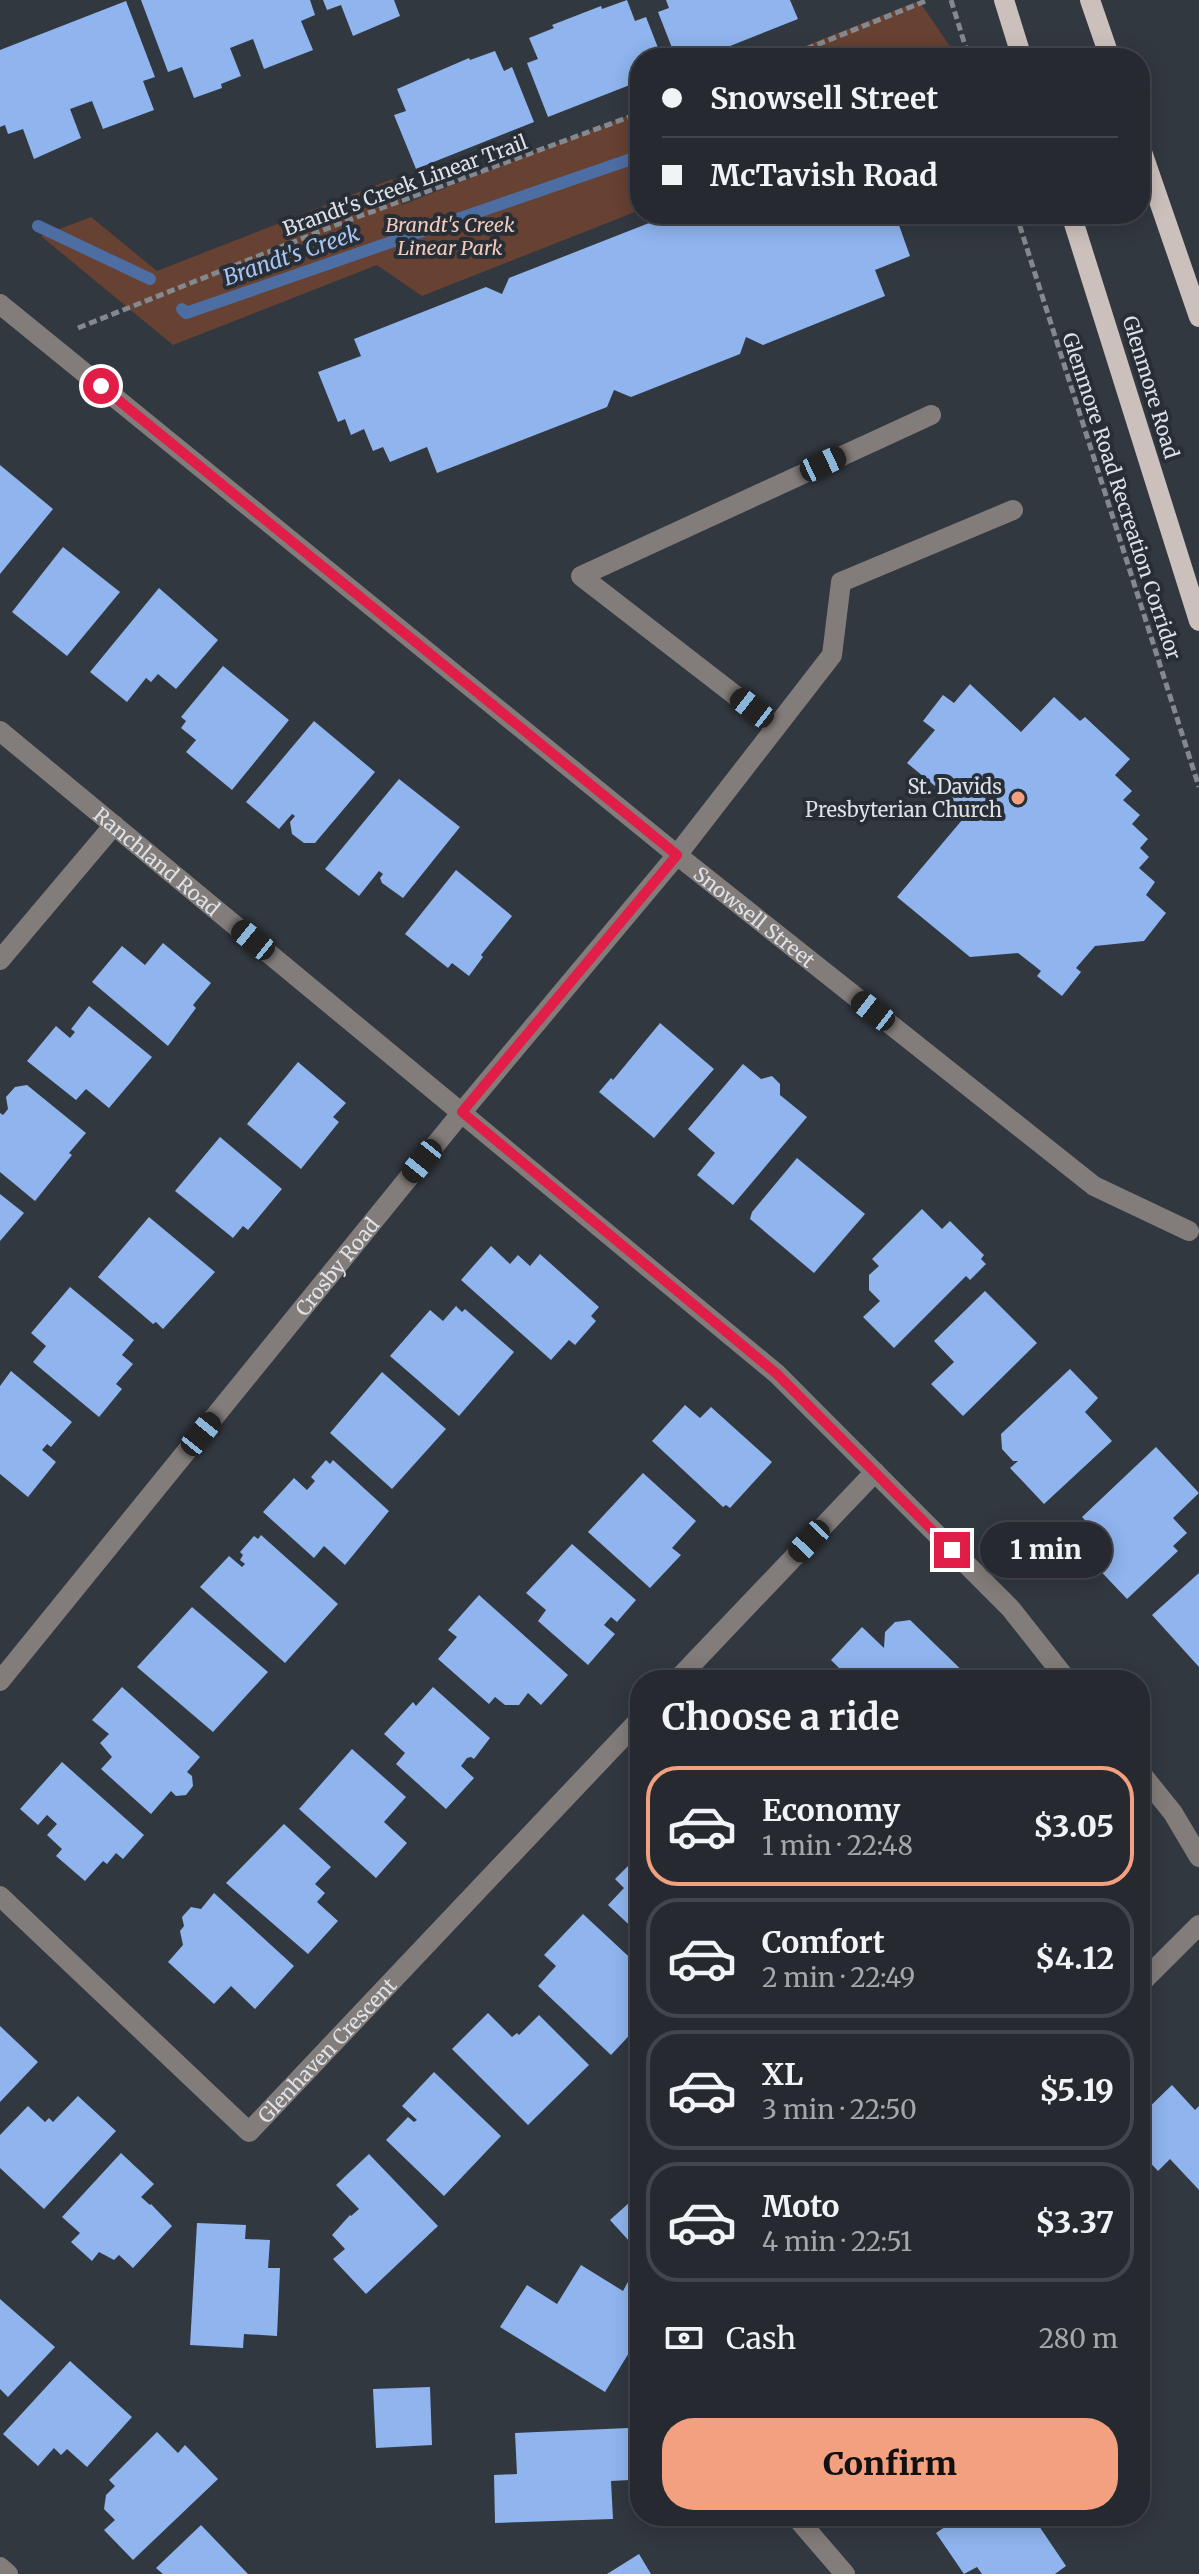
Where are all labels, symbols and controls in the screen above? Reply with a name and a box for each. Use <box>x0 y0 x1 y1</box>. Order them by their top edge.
text: Snowsell Street <box>710 79 938 117</box>
street label: Brandt's Creek Linear Trail <box>280 129 530 241</box>
text: McTavish Road <box>710 156 938 194</box>
park label: Brandt's Creek Linear Park <box>385 212 515 260</box>
water label: Brandt's Creek <box>219 219 363 291</box>
street label: Glenmore Road <box>1117 313 1185 461</box>
street label: Glenmore Road Recreation Corridor <box>1057 329 1187 663</box>
route start <box>83 368 119 404</box>
car <box>796 443 850 485</box>
car <box>726 684 778 732</box>
place label: St. Davids Presbyterian Church <box>805 774 1002 822</box>
marker: St. Davids Presbyterian Church <box>1009 789 1027 807</box>
street label: Ranchland Road <box>89 802 225 921</box>
street label: Snowsell Street <box>689 861 821 973</box>
car <box>227 916 279 964</box>
car <box>847 987 899 1035</box>
car <box>398 1135 446 1187</box>
street label: Crosby Road <box>289 1212 384 1321</box>
car <box>177 1408 225 1460</box>
car <box>784 1515 834 1567</box>
callout: 1 min <box>980 1522 1112 1578</box>
route end <box>934 1532 970 1568</box>
text: 1 min <box>1010 1533 1082 1566</box>
text: Choose a ride <box>662 1695 899 1740</box>
icon: car <box>666 1790 738 1862</box>
text: Economy <box>762 1791 900 1829</box>
text: $3.05 <box>1033 1807 1114 1845</box>
text: 1 min · 22:48 <box>762 1829 913 1862</box>
icon: car <box>666 1922 738 1994</box>
text: Comfort <box>762 1923 885 1961</box>
text: $4.12 <box>1035 1939 1114 1977</box>
text: 2 min · 22:49 <box>762 1961 915 1994</box>
street label: Glenhaven Crescent <box>252 1972 401 2128</box>
icon: car <box>666 2054 738 2126</box>
text: XL <box>762 2055 803 2093</box>
text: $5.19 <box>1039 2071 1114 2109</box>
text: 3 min · 22:50 <box>762 2093 917 2126</box>
icon: car <box>666 2186 738 2258</box>
text: Moto <box>762 2187 840 2225</box>
text: $3.37 <box>1035 2203 1114 2241</box>
text: 4 min · 22:51 <box>762 2225 912 2258</box>
icon: cash <box>662 2316 706 2360</box>
text: Cash <box>726 2319 796 2357</box>
text: 280 m <box>1039 2322 1118 2355</box>
button: Confirm <box>662 2418 1118 2510</box>

